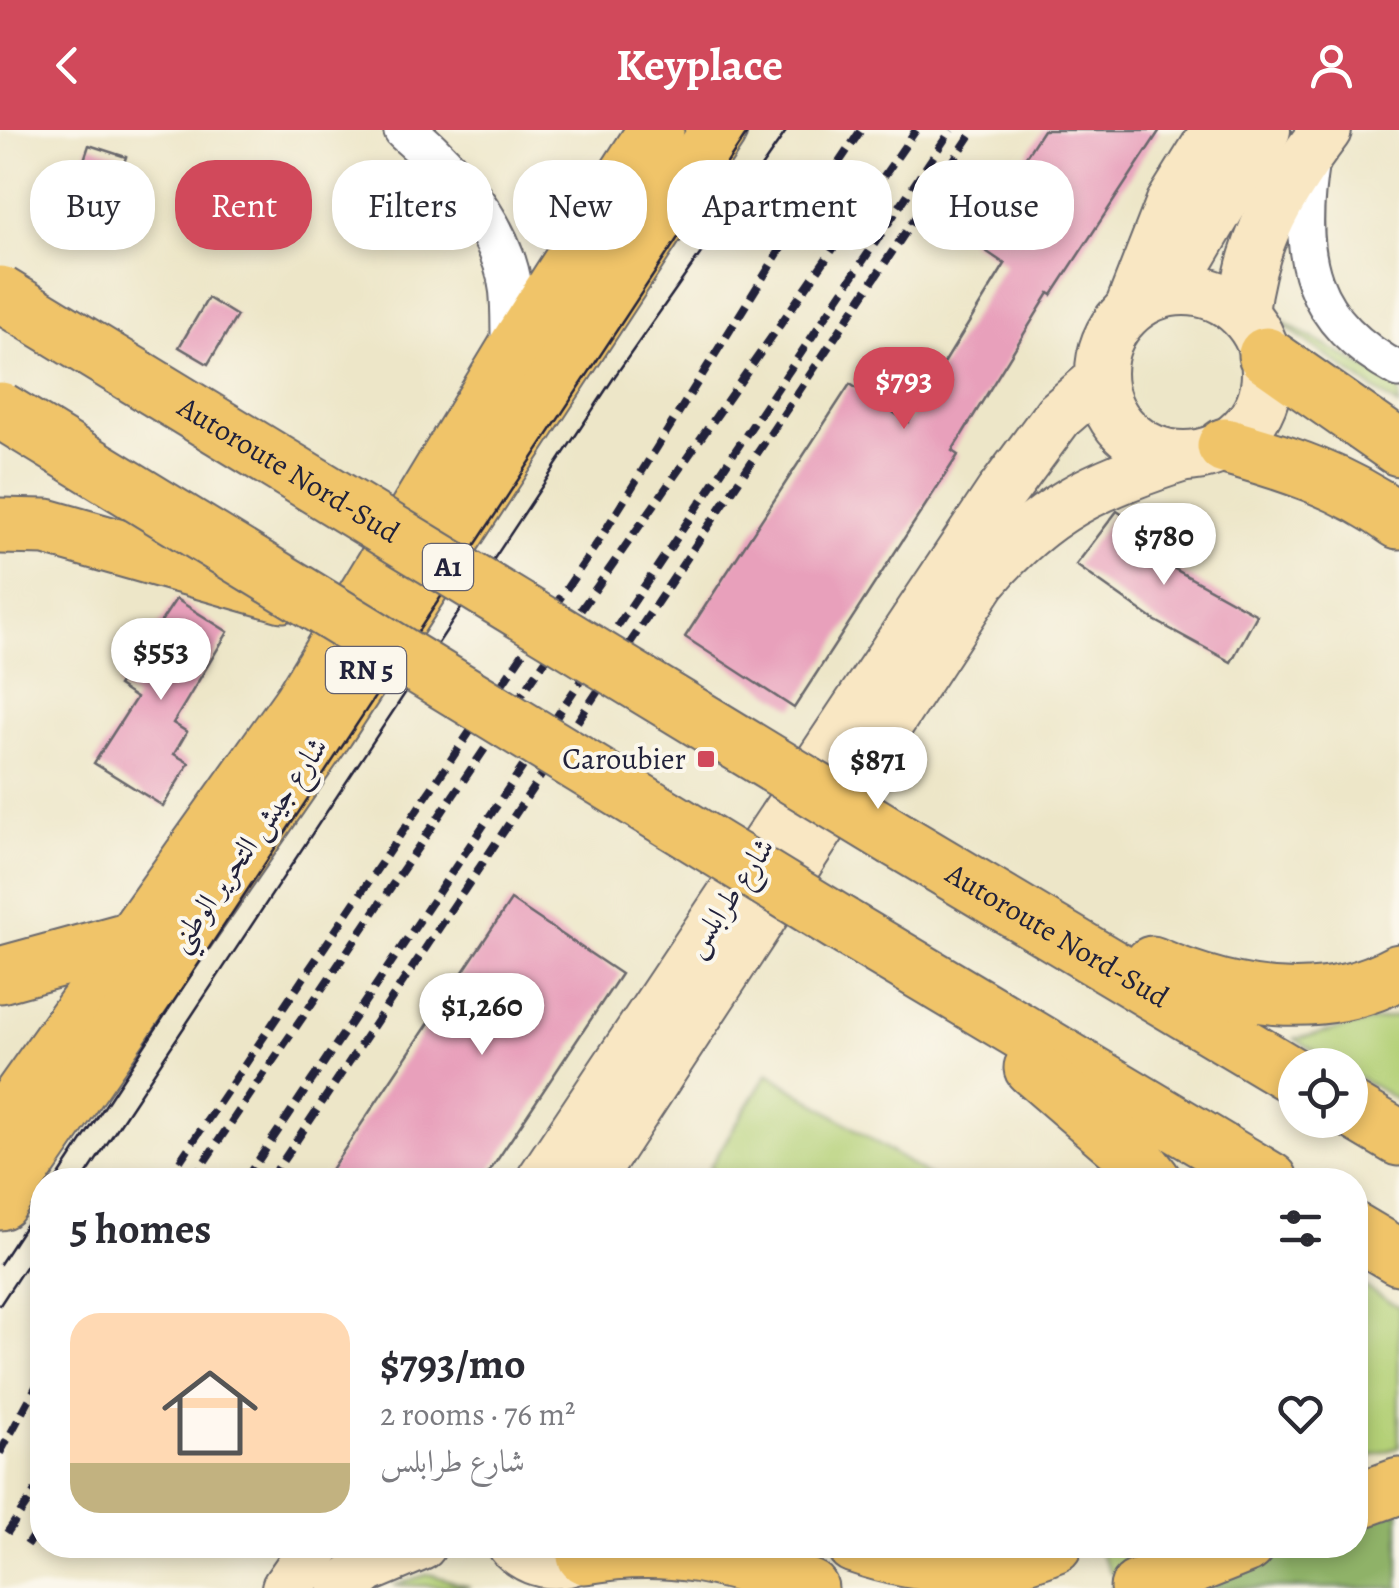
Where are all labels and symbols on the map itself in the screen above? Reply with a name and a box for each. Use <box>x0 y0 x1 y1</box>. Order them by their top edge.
pin: $793 <box>845 347 963 432</box>
street label: Autoroute Nord-Sud <box>170 386 408 553</box>
pin: $780 <box>1105 503 1223 588</box>
road number: A1 <box>423 544 473 590</box>
pin: $553 <box>102 618 220 703</box>
road number: RN 5 <box>326 647 406 693</box>
pin: $871 <box>819 727 937 812</box>
street label: شارع جيش التحرير الوطني <box>159 729 344 964</box>
place label: Caroubier <box>562 739 686 779</box>
marker: Caroubier <box>695 748 717 770</box>
street label: شارع طرابلس <box>674 830 788 967</box>
street label: Autoroute Nord-Sud <box>938 853 1177 1018</box>
pin: $1,260 <box>401 973 563 1058</box>

